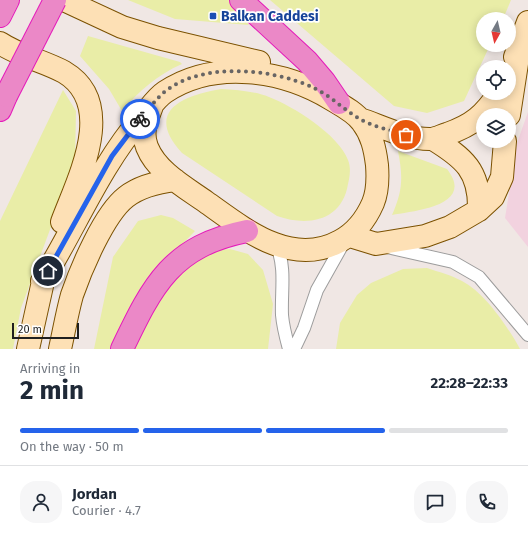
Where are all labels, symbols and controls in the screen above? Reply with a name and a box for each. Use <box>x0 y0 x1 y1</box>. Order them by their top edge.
place label: Balkan Caddesi <box>221 8 319 25</box>
marker: Balkan Caddesi <box>208 11 218 21</box>
north arrow <box>476 12 516 52</box>
map controls <box>476 12 516 148</box>
button: locate <box>476 60 516 100</box>
courier <box>120 99 160 139</box>
icon: bike <box>129 108 151 130</box>
button: layers <box>476 108 516 148</box>
pin <box>389 118 423 152</box>
icon: bag <box>395 124 417 146</box>
pin <box>31 254 65 288</box>
icon: home <box>37 260 59 282</box>
scale bar <box>12 321 79 340</box>
text: 20 m <box>18 323 42 336</box>
text: Arriving in <box>20 361 80 376</box>
text: 22:28–22:33 <box>430 374 508 392</box>
text: 2 min <box>20 375 84 406</box>
text: On the way · 50 m <box>20 439 124 454</box>
button: person <box>20 481 62 523</box>
button: chat <box>414 481 456 523</box>
button: phone <box>466 481 508 523</box>
text: Jordan <box>72 485 117 503</box>
text: Courier · 4.7 <box>72 503 141 518</box>

